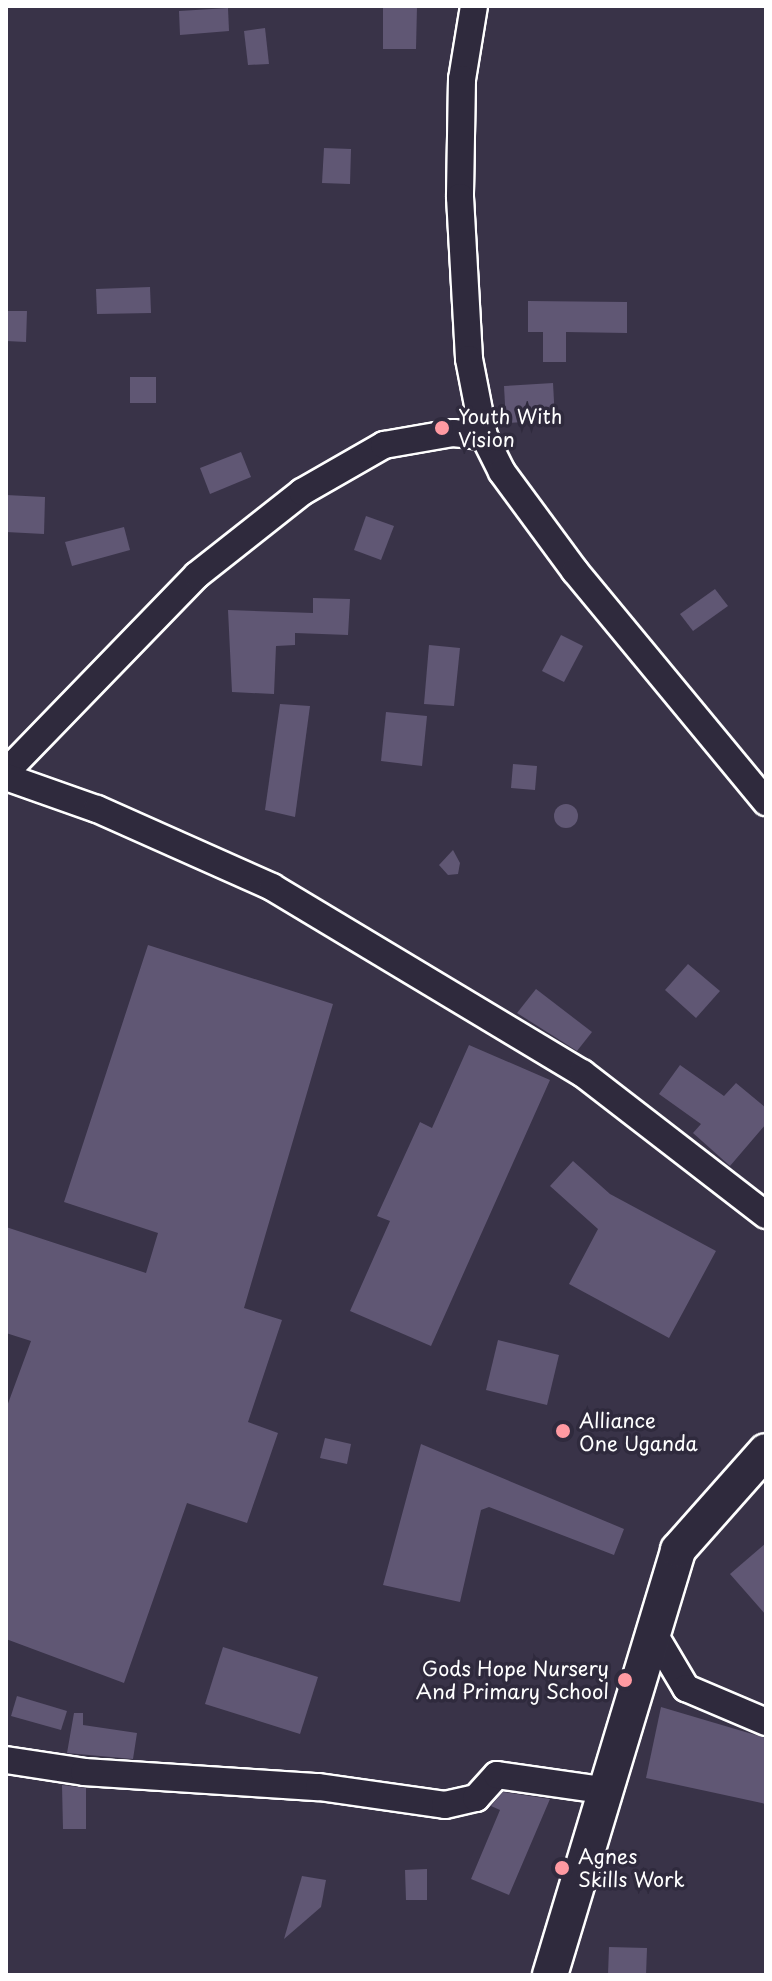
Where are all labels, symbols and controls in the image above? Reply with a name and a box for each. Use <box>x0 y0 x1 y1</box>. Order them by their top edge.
place label: Youth With Vision <box>458 404 563 451</box>
marker: Youth With Vision <box>433 419 451 437</box>
place label: Alliance One Uganda <box>579 1408 699 1455</box>
marker: Alliance One Uganda <box>554 1422 572 1440</box>
place label: Gods Hope Nursery And Primary School <box>416 1656 609 1703</box>
marker: Gods Hope Nursery And Primary School <box>616 1671 634 1689</box>
place label: Agnes Skills Work <box>578 1844 685 1891</box>
marker: Agnes Skills Work <box>553 1859 571 1877</box>

